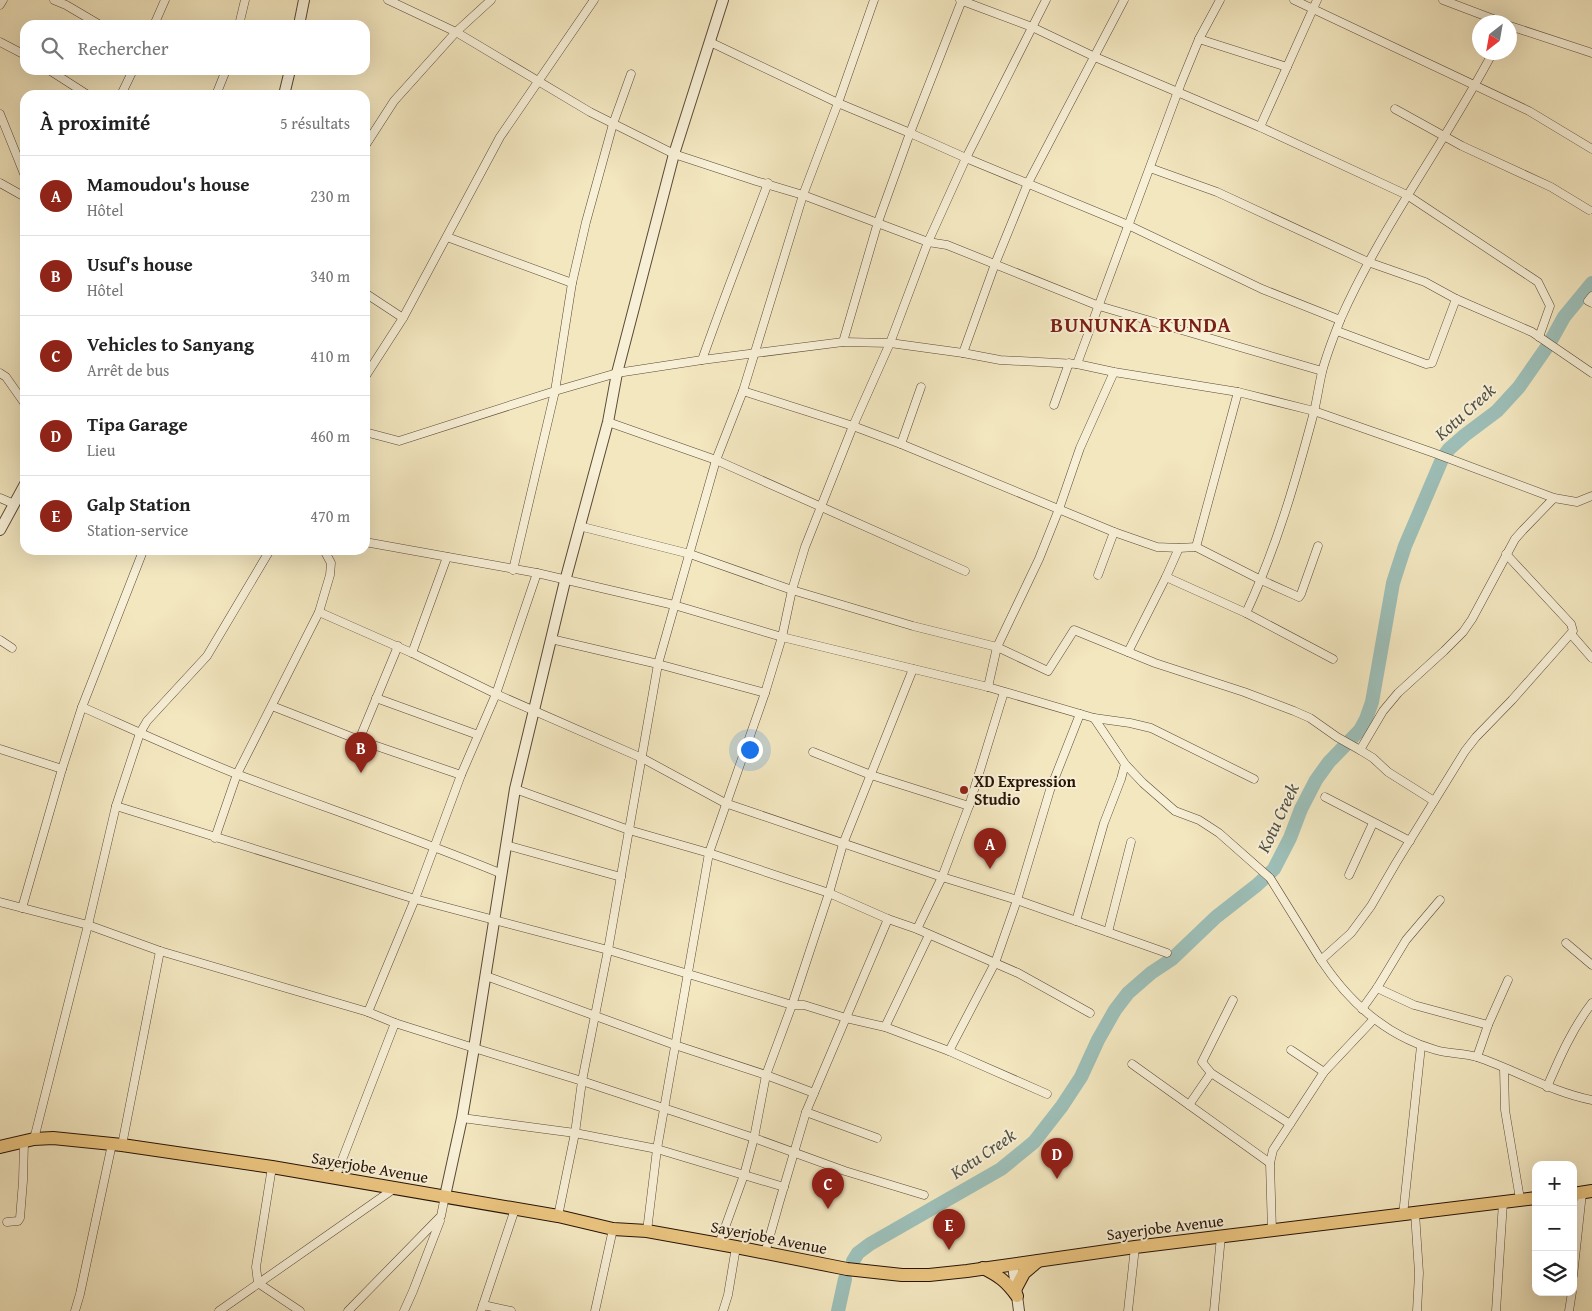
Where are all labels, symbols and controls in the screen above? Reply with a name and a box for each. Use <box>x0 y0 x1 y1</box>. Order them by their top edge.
north arrow <box>1472 15 1517 60</box>
search box <box>20 20 370 75</box>
icon: search <box>38 34 66 62</box>
text: Rechercher <box>78 34 169 62</box>
text: À proximité <box>40 107 150 138</box>
text: 5 résultats <box>280 111 350 135</box>
text: Mamoudou's house <box>87 170 250 198</box>
text: A <box>51 184 61 208</box>
text: 230 m <box>310 184 350 208</box>
text: Hôtel <box>87 198 123 222</box>
text: Usuf's house <box>87 250 193 278</box>
text: B <box>51 264 61 288</box>
text: 340 m <box>310 264 350 288</box>
text: Hôtel <box>87 278 123 302</box>
district label: BUNUNKA KUNDA <box>1050 309 1232 340</box>
text: Vehicles to Sanyang <box>87 330 254 358</box>
text: C <box>51 344 61 368</box>
text: 410 m <box>310 344 350 368</box>
text: Arrêt de bus <box>87 358 169 382</box>
water label: Kotu Creek <box>1427 376 1502 447</box>
text: Tipa Garage <box>87 410 188 438</box>
text: D <box>51 424 61 448</box>
text: 460 m <box>310 424 350 448</box>
text: Lieu <box>87 438 115 462</box>
text: Galp Station <box>87 490 191 518</box>
text: E <box>52 504 60 528</box>
text: 470 m <box>310 504 350 528</box>
text: Station-service <box>87 518 188 542</box>
pin: B <box>345 732 377 773</box>
your location <box>737 737 763 763</box>
place label: XD Expression Studio <box>974 769 1076 811</box>
water label: Kotu Creek <box>1249 778 1306 858</box>
marker: XD Expression Studio <box>958 784 970 796</box>
pin: A <box>974 828 1006 869</box>
water label: Kotu Creek <box>944 1121 1022 1186</box>
pin: D <box>1041 1138 1073 1179</box>
street label: Sayerjobe Avenue <box>310 1145 430 1189</box>
map controls <box>1532 1161 1577 1296</box>
button: + <box>1532 1161 1577 1206</box>
pin: C <box>812 1168 844 1209</box>
button: − <box>1532 1206 1577 1251</box>
street label: Sayerjobe Avenue <box>1105 1208 1225 1246</box>
pin: E <box>933 1209 965 1250</box>
street label: Sayerjobe Avenue <box>709 1214 829 1260</box>
button: layers <box>1532 1251 1577 1296</box>

